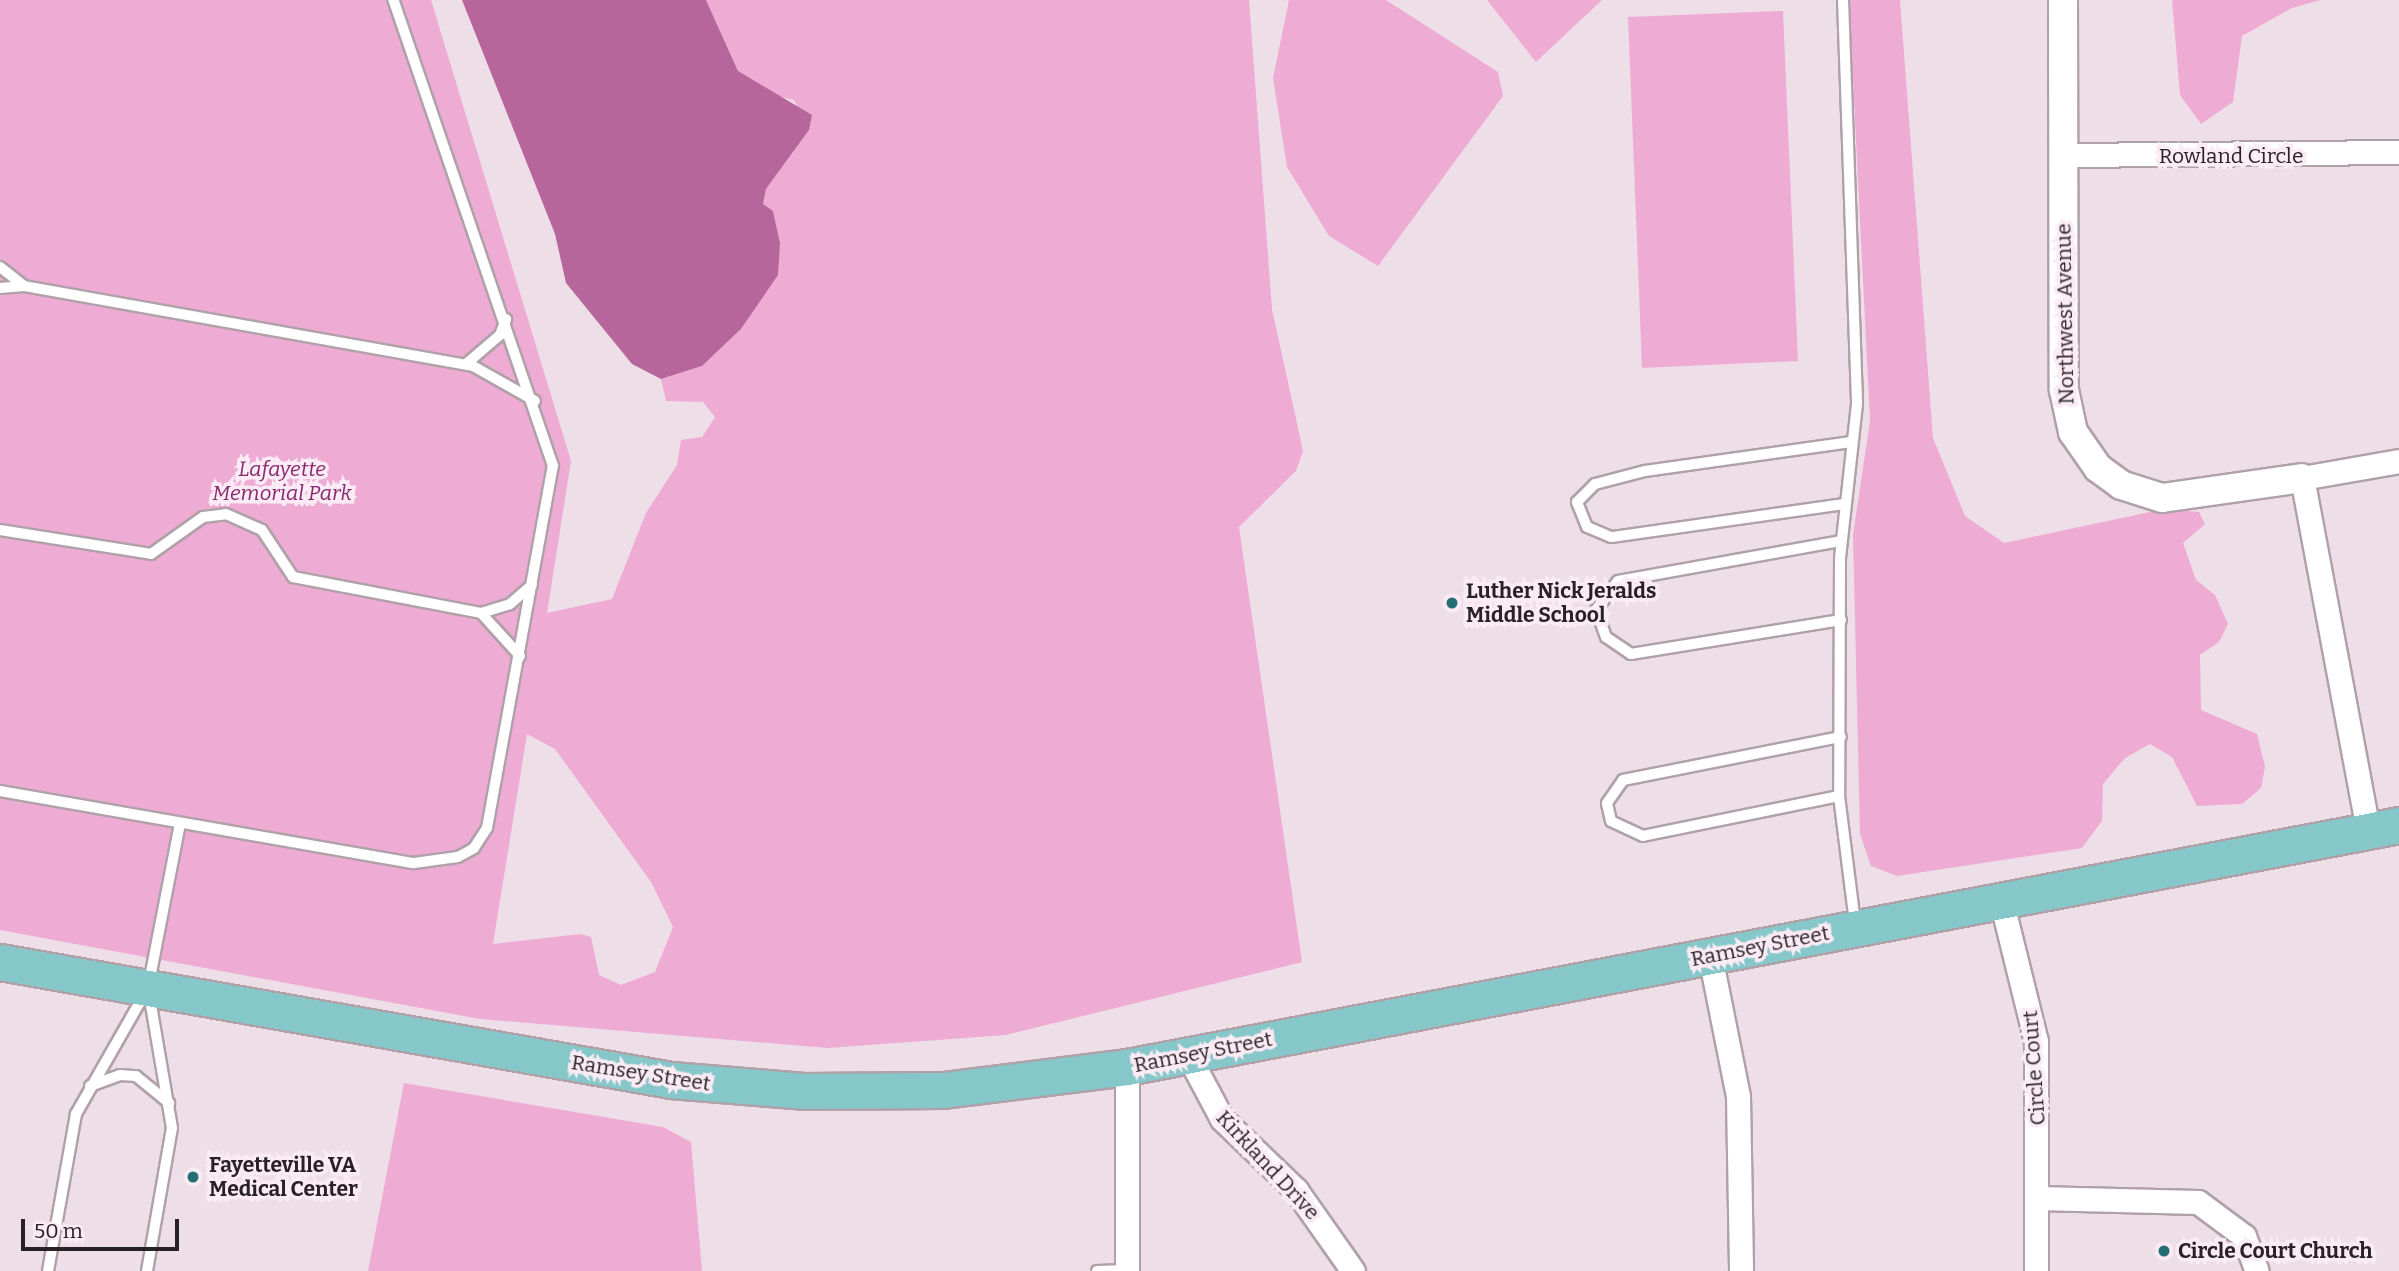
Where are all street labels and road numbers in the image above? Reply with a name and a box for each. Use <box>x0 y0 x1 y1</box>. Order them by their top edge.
street label: Rowland Circle <box>2159 143 2303 169</box>
street label: Northwest Avenue <box>2051 223 2079 405</box>
street label: Ramsey Street <box>1689 920 1831 972</box>
street label: Circle Court <box>2017 1010 2051 1126</box>
street label: Ramsey Street <box>1132 1026 1274 1078</box>
street label: Ramsey Street <box>570 1050 712 1096</box>
street label: Kirkland Drive <box>1211 1105 1325 1225</box>

